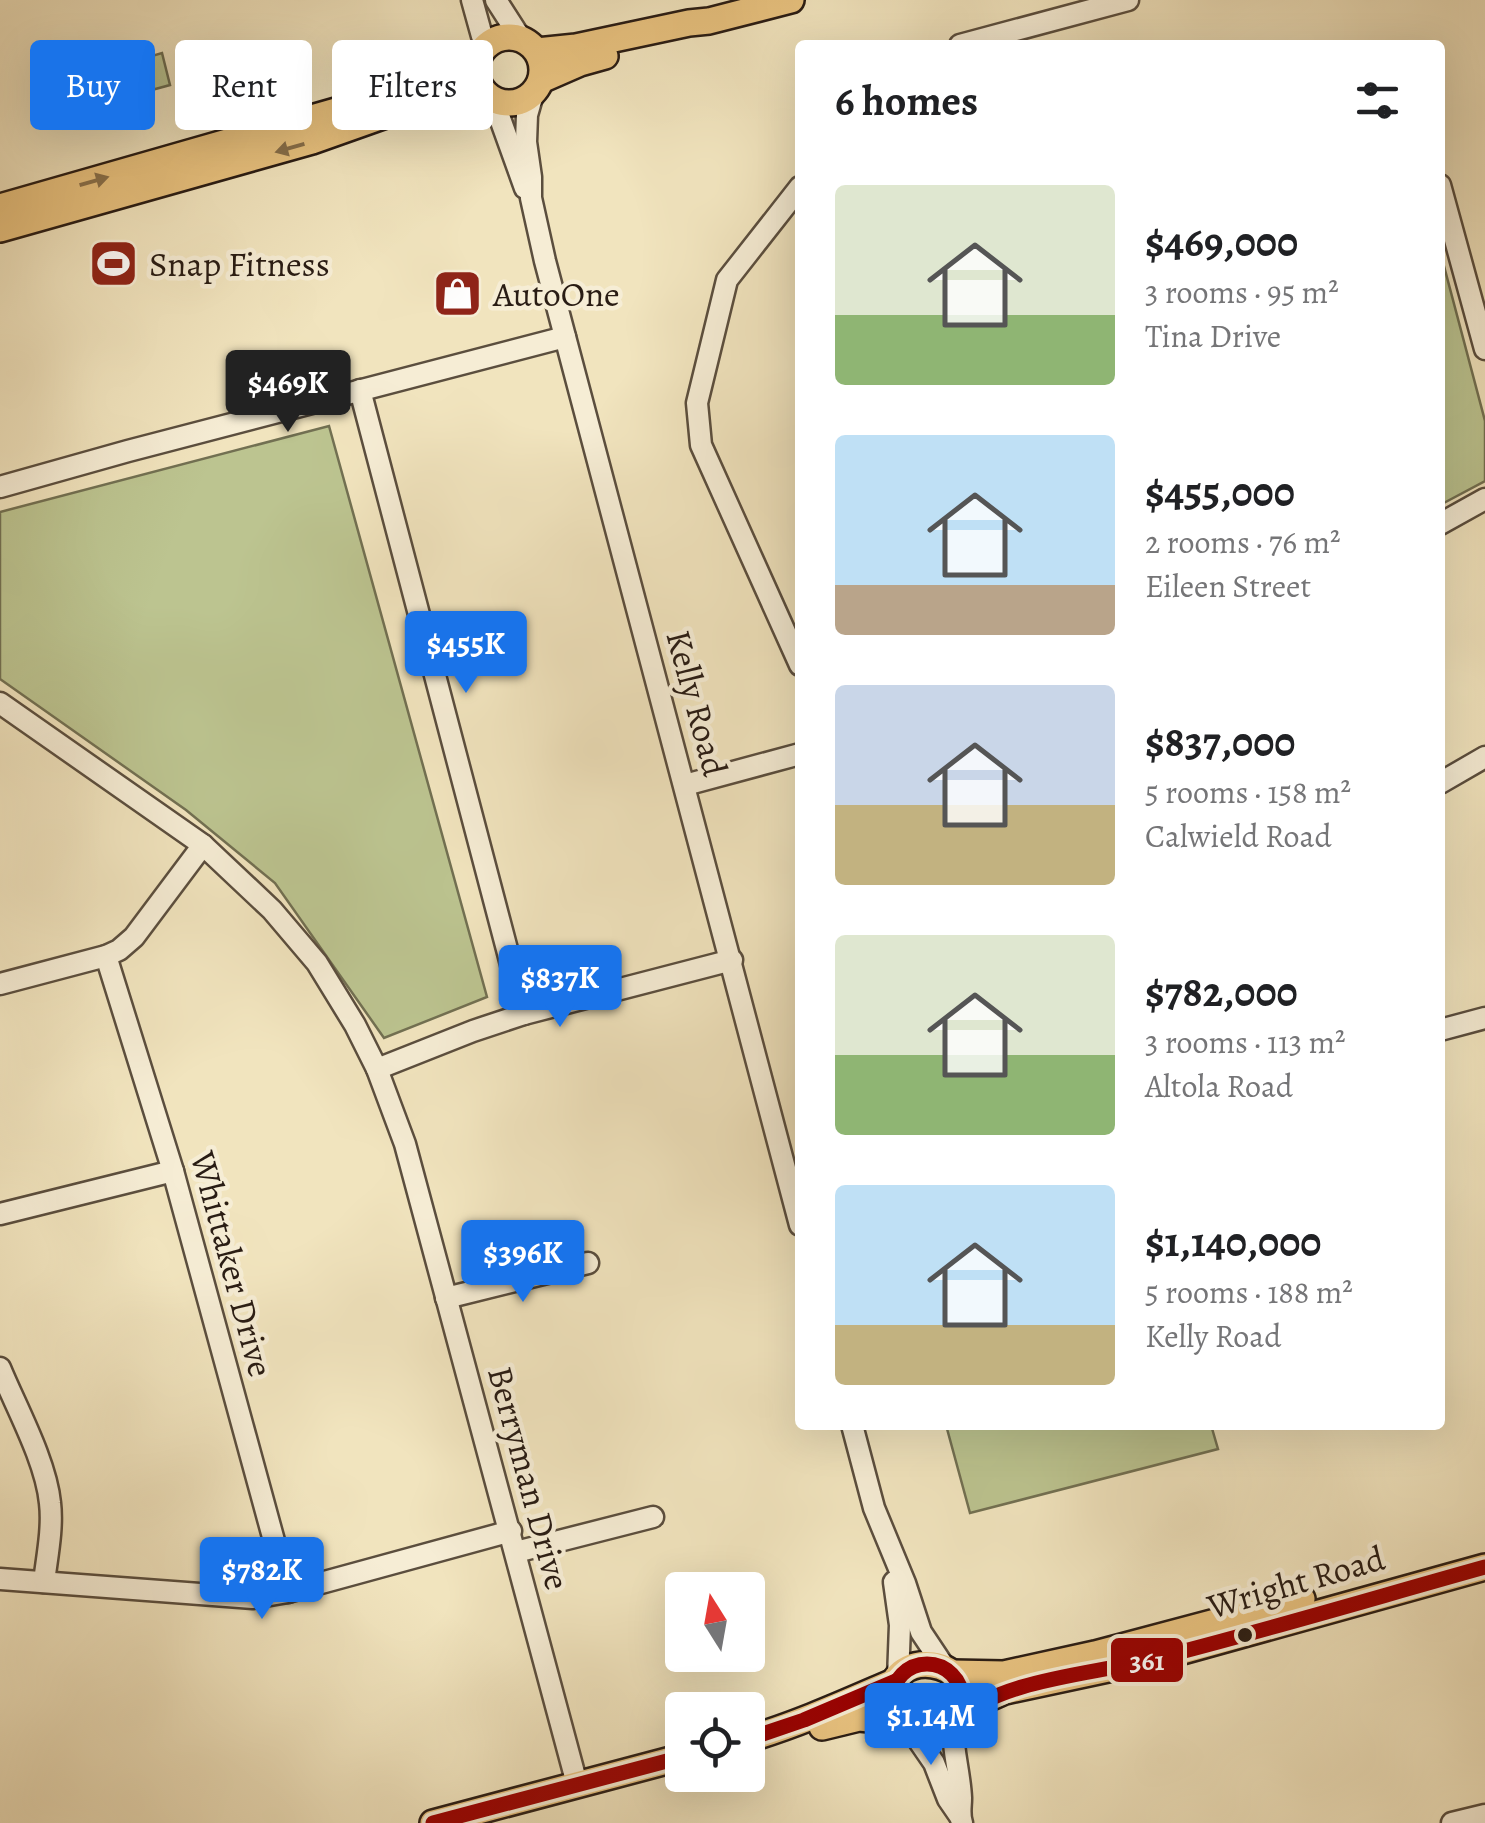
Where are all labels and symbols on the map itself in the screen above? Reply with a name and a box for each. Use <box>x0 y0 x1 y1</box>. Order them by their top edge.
one-way arrow <box>274 140 305 156</box>
one-way arrow <box>79 173 110 188</box>
sports icon: Snap Fitness <box>88 238 140 290</box>
place label: Snap Fitness <box>149 240 330 288</box>
shop icon: AutoOne <box>432 268 484 320</box>
place label: AutoOne <box>492 270 620 318</box>
pin: $469K <box>218 350 358 435</box>
pin: $455K <box>396 611 536 696</box>
street label: Kelly Road <box>655 625 740 781</box>
pin: $837K <box>490 945 630 1030</box>
street label: Whittaker Drive <box>179 1145 285 1382</box>
pin: $396K <box>453 1220 593 1305</box>
street label: Berryman Drive <box>476 1361 582 1595</box>
street label: Wright Road <box>1201 1534 1390 1630</box>
pin: $782K <box>192 1537 332 1622</box>
north arrow <box>665 1572 765 1672</box>
unlabelled marker <box>1235 1625 1255 1645</box>
line badge: 361 <box>1109 1636 1185 1684</box>
text: 361 <box>1129 1642 1165 1680</box>
pin: $1.14M <box>850 1683 1012 1768</box>

